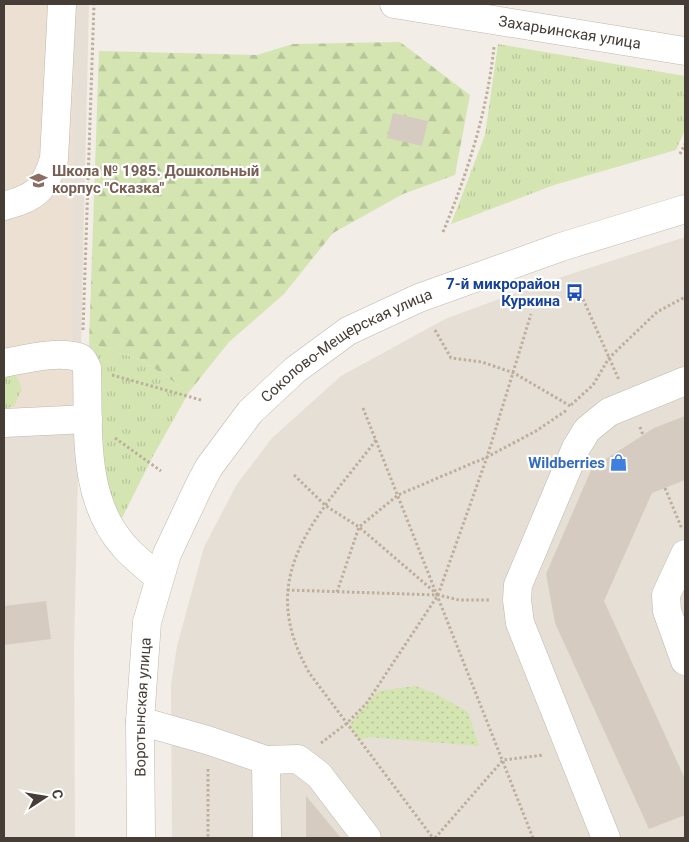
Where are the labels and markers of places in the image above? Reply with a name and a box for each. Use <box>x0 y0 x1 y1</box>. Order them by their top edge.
place label: Школа № 1985. Дошкольный корпус "Сказка" <box>52 162 259 197</box>
school or university icon: Школа № 1985. Дошкольный корпус "Сказка" <box>28 170 48 190</box>
place label: 7-й микрорайон Куркина <box>446 275 560 310</box>
bus stop icon: 7-й микрорайон Куркина <box>564 283 584 303</box>
shop icon: Wildberries <box>609 453 629 473</box>
place label: Wildberries <box>528 454 605 472</box>

